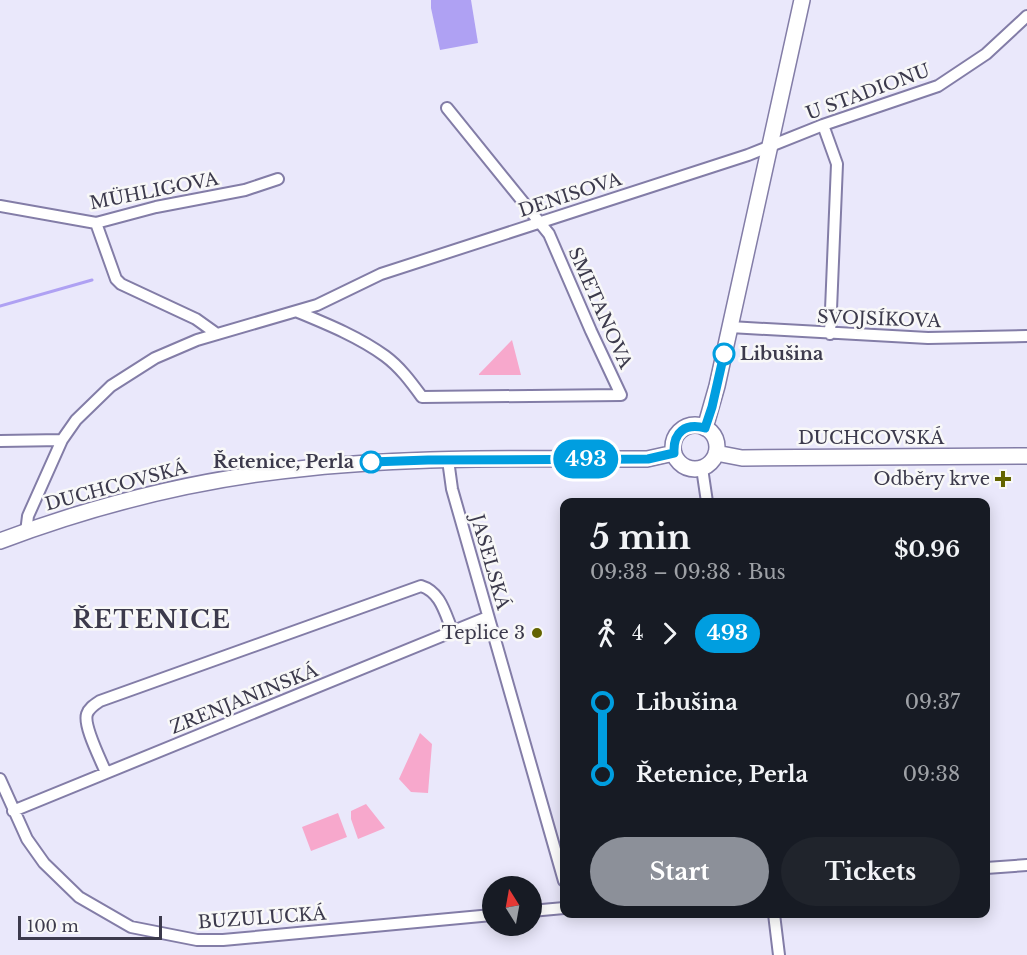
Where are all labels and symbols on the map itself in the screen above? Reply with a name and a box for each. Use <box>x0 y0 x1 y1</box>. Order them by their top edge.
street label: U STADIONU <box>803 59 933 125</box>
street label: MÜHLIGOVA <box>87 167 221 214</box>
street label: DENISOVA <box>516 168 625 222</box>
street label: SMETANOVA <box>563 244 637 373</box>
street label: SVOJSÍKOVA <box>816 305 943 332</box>
marker: Libušina <box>713 343 735 365</box>
place label: Libušina <box>740 343 824 365</box>
street label: DUCHCOVSKÁ <box>798 426 945 449</box>
line badge: 493 <box>552 440 620 478</box>
place label: Řetenice, Perla <box>213 450 355 473</box>
marker: Řetenice, Perla <box>360 451 382 473</box>
street label: DUCHCOVSKÁ <box>42 455 191 516</box>
place label: Odběry krve <box>873 468 990 490</box>
marker: Odběry krve <box>994 470 1012 488</box>
street label: JASELSKÁ <box>465 510 515 613</box>
district label: ŘETENICE <box>73 605 231 634</box>
place label: Teplice 3 <box>442 622 525 644</box>
marker: Teplice 3 <box>530 626 544 640</box>
street label: ZRENJANINSKÁ <box>166 658 322 739</box>
north arrow <box>482 876 542 936</box>
street label: BUZULUCKÁ <box>197 901 328 933</box>
scale bar <box>18 913 162 940</box>

